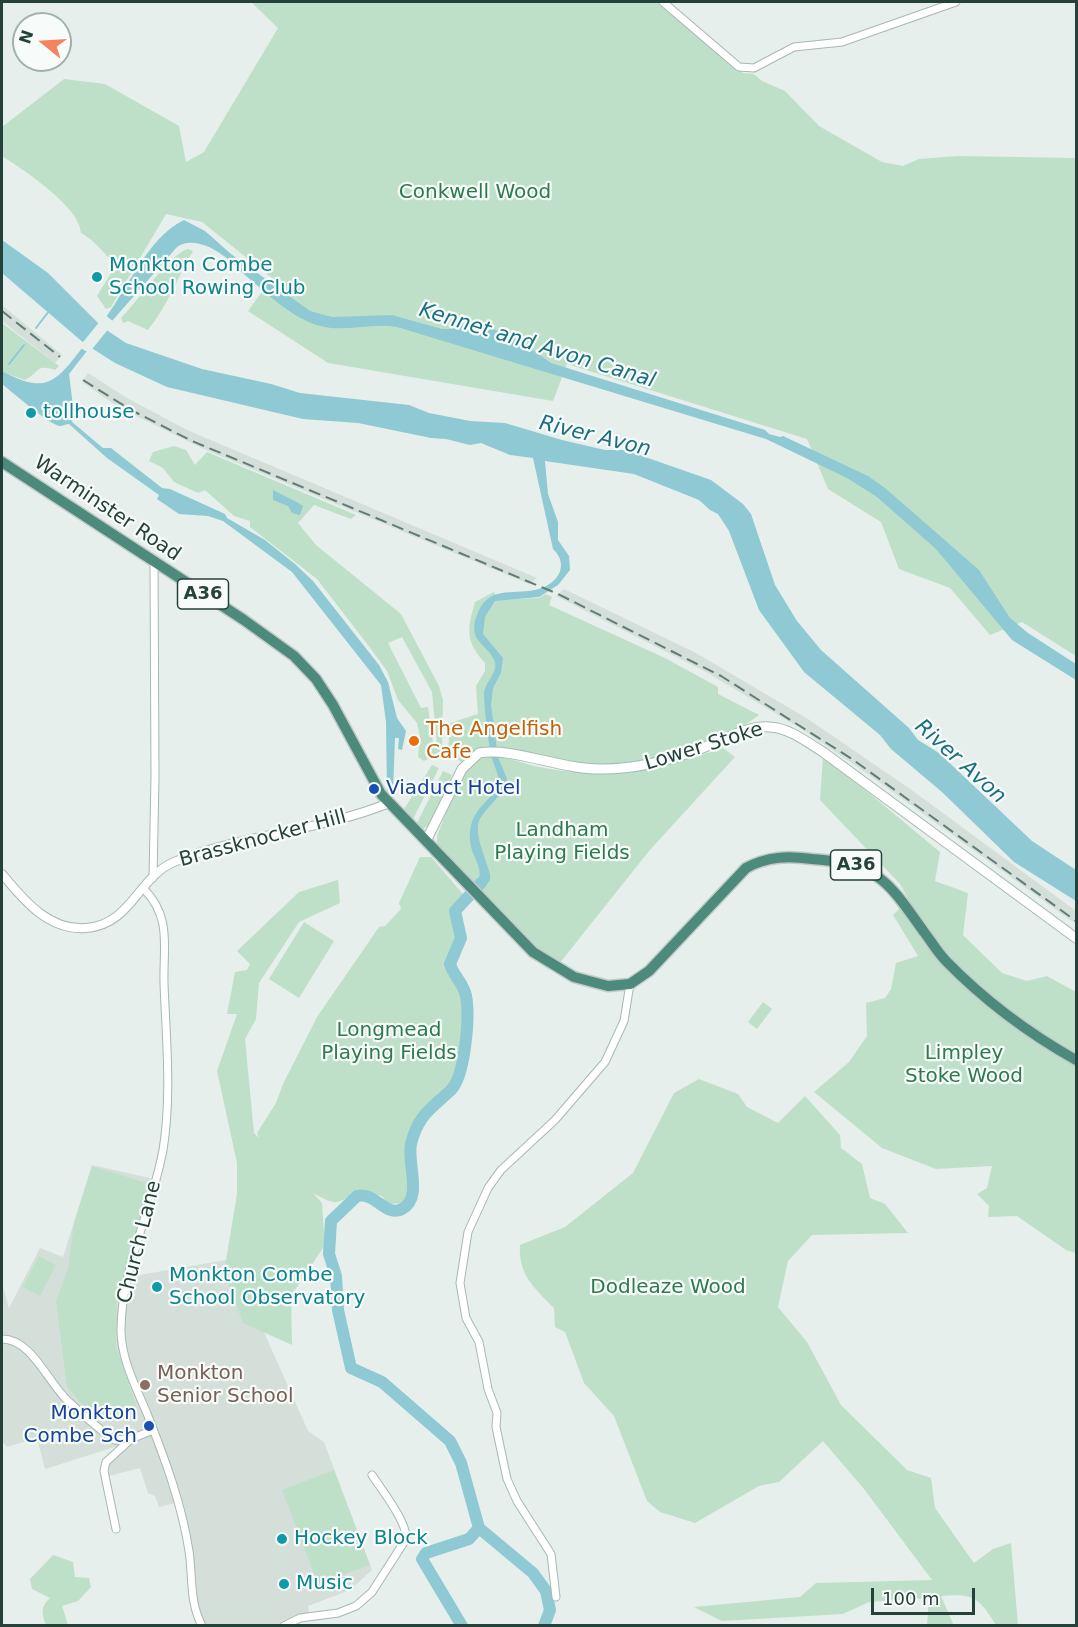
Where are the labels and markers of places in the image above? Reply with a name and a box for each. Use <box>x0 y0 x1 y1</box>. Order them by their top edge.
place label: Monkton Combe School Rowing Club <box>109 254 306 301</box>
marker: Monkton Combe School Rowing Club <box>90 270 104 284</box>
place label: tollhouse <box>43 401 135 425</box>
marker: tollhouse <box>24 406 38 420</box>
place label: The Angelfish Cafe <box>426 718 562 765</box>
marker: The Angelfish Cafe <box>407 734 421 748</box>
place label: Viaduct Hotel <box>386 777 521 801</box>
marker: Viaduct Hotel <box>367 782 381 796</box>
place label: Monkton Combe School Observatory <box>169 1264 365 1311</box>
marker: Monkton Combe School Observatory <box>150 1280 164 1294</box>
place label: Monkton Senior School <box>157 1362 293 1409</box>
marker: Monkton Senior School <box>138 1378 152 1392</box>
place label: Monkton Combe Sch <box>24 1402 137 1449</box>
marker: Monkton Combe Sch <box>142 1419 156 1433</box>
place label: Hockey Block <box>294 1527 428 1551</box>
marker: Hockey Block <box>275 1532 289 1546</box>
place label: Music <box>296 1572 353 1596</box>
marker: Music <box>277 1577 291 1591</box>

